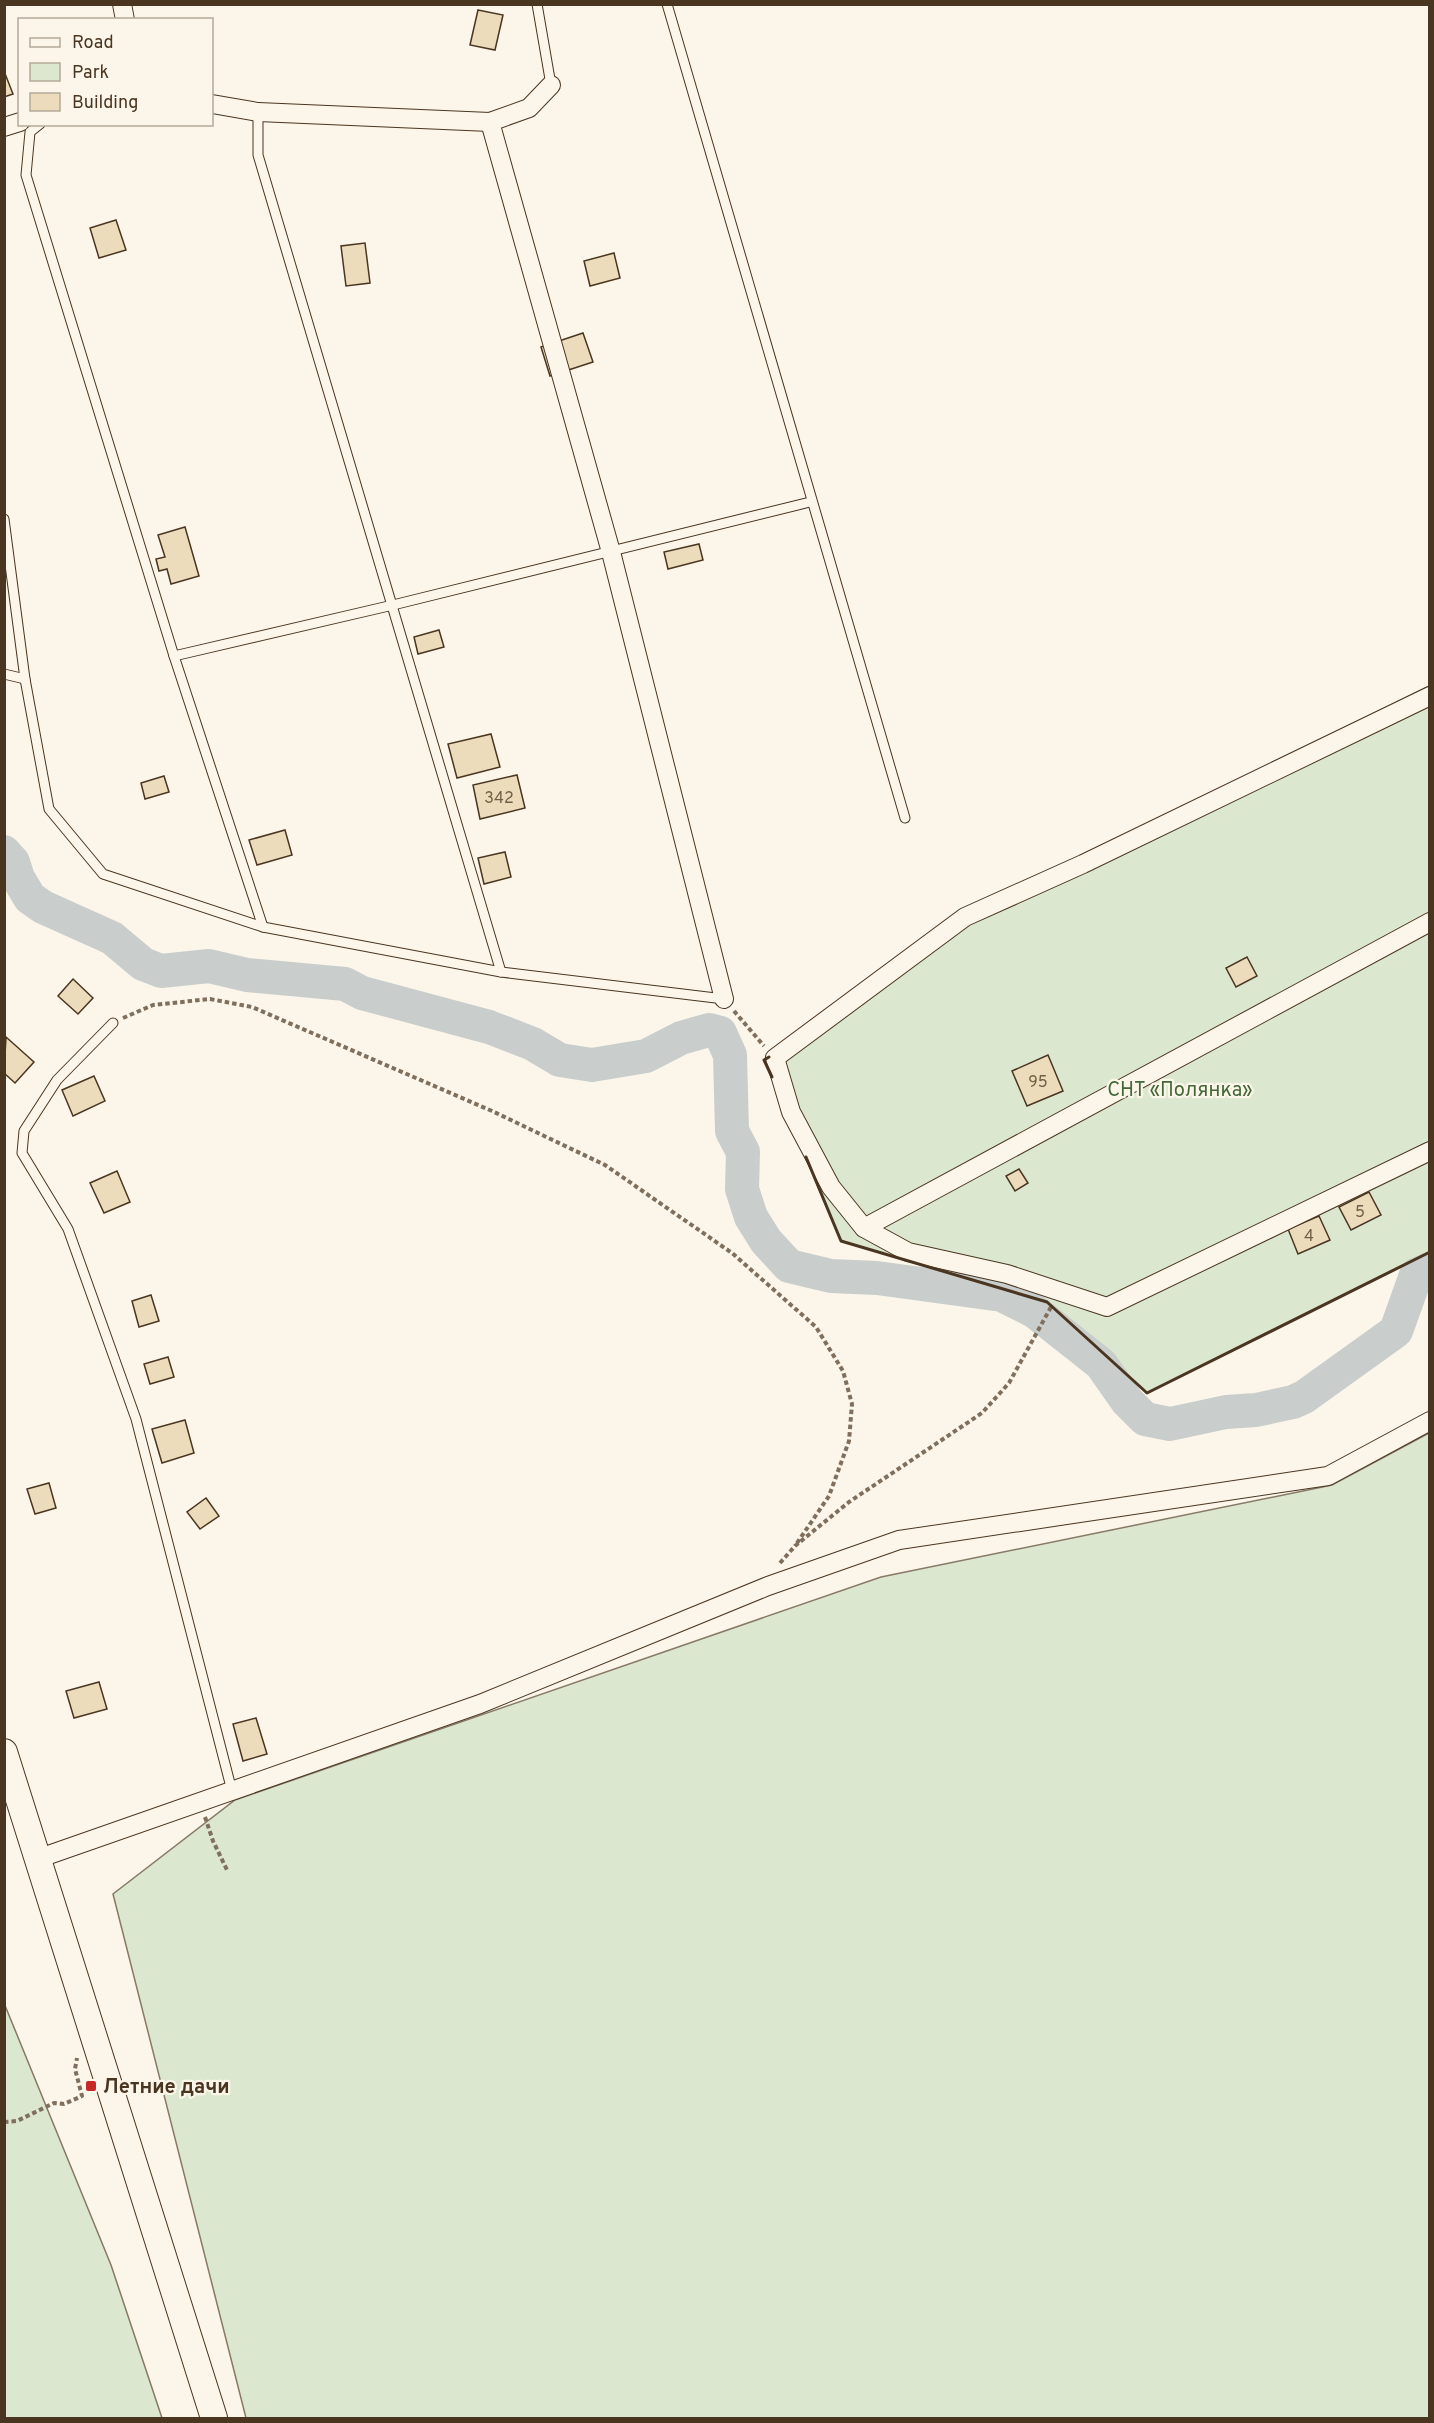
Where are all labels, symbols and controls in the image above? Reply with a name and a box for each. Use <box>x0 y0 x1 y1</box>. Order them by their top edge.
legend <box>18 18 213 126</box>
text: Road <box>72 32 114 55</box>
text: Park <box>72 62 109 85</box>
text: Building <box>72 92 138 115</box>
house number: 342 <box>484 789 514 809</box>
house number: 95 <box>1028 1073 1048 1093</box>
park label: СНТ «Полянка» <box>1107 1078 1253 1104</box>
house number: 5 <box>1355 1203 1365 1223</box>
house number: 4 <box>1304 1227 1314 1247</box>
place label: Летние дачи <box>103 2075 230 2101</box>
marker: Летние дачи <box>84 2079 98 2093</box>

